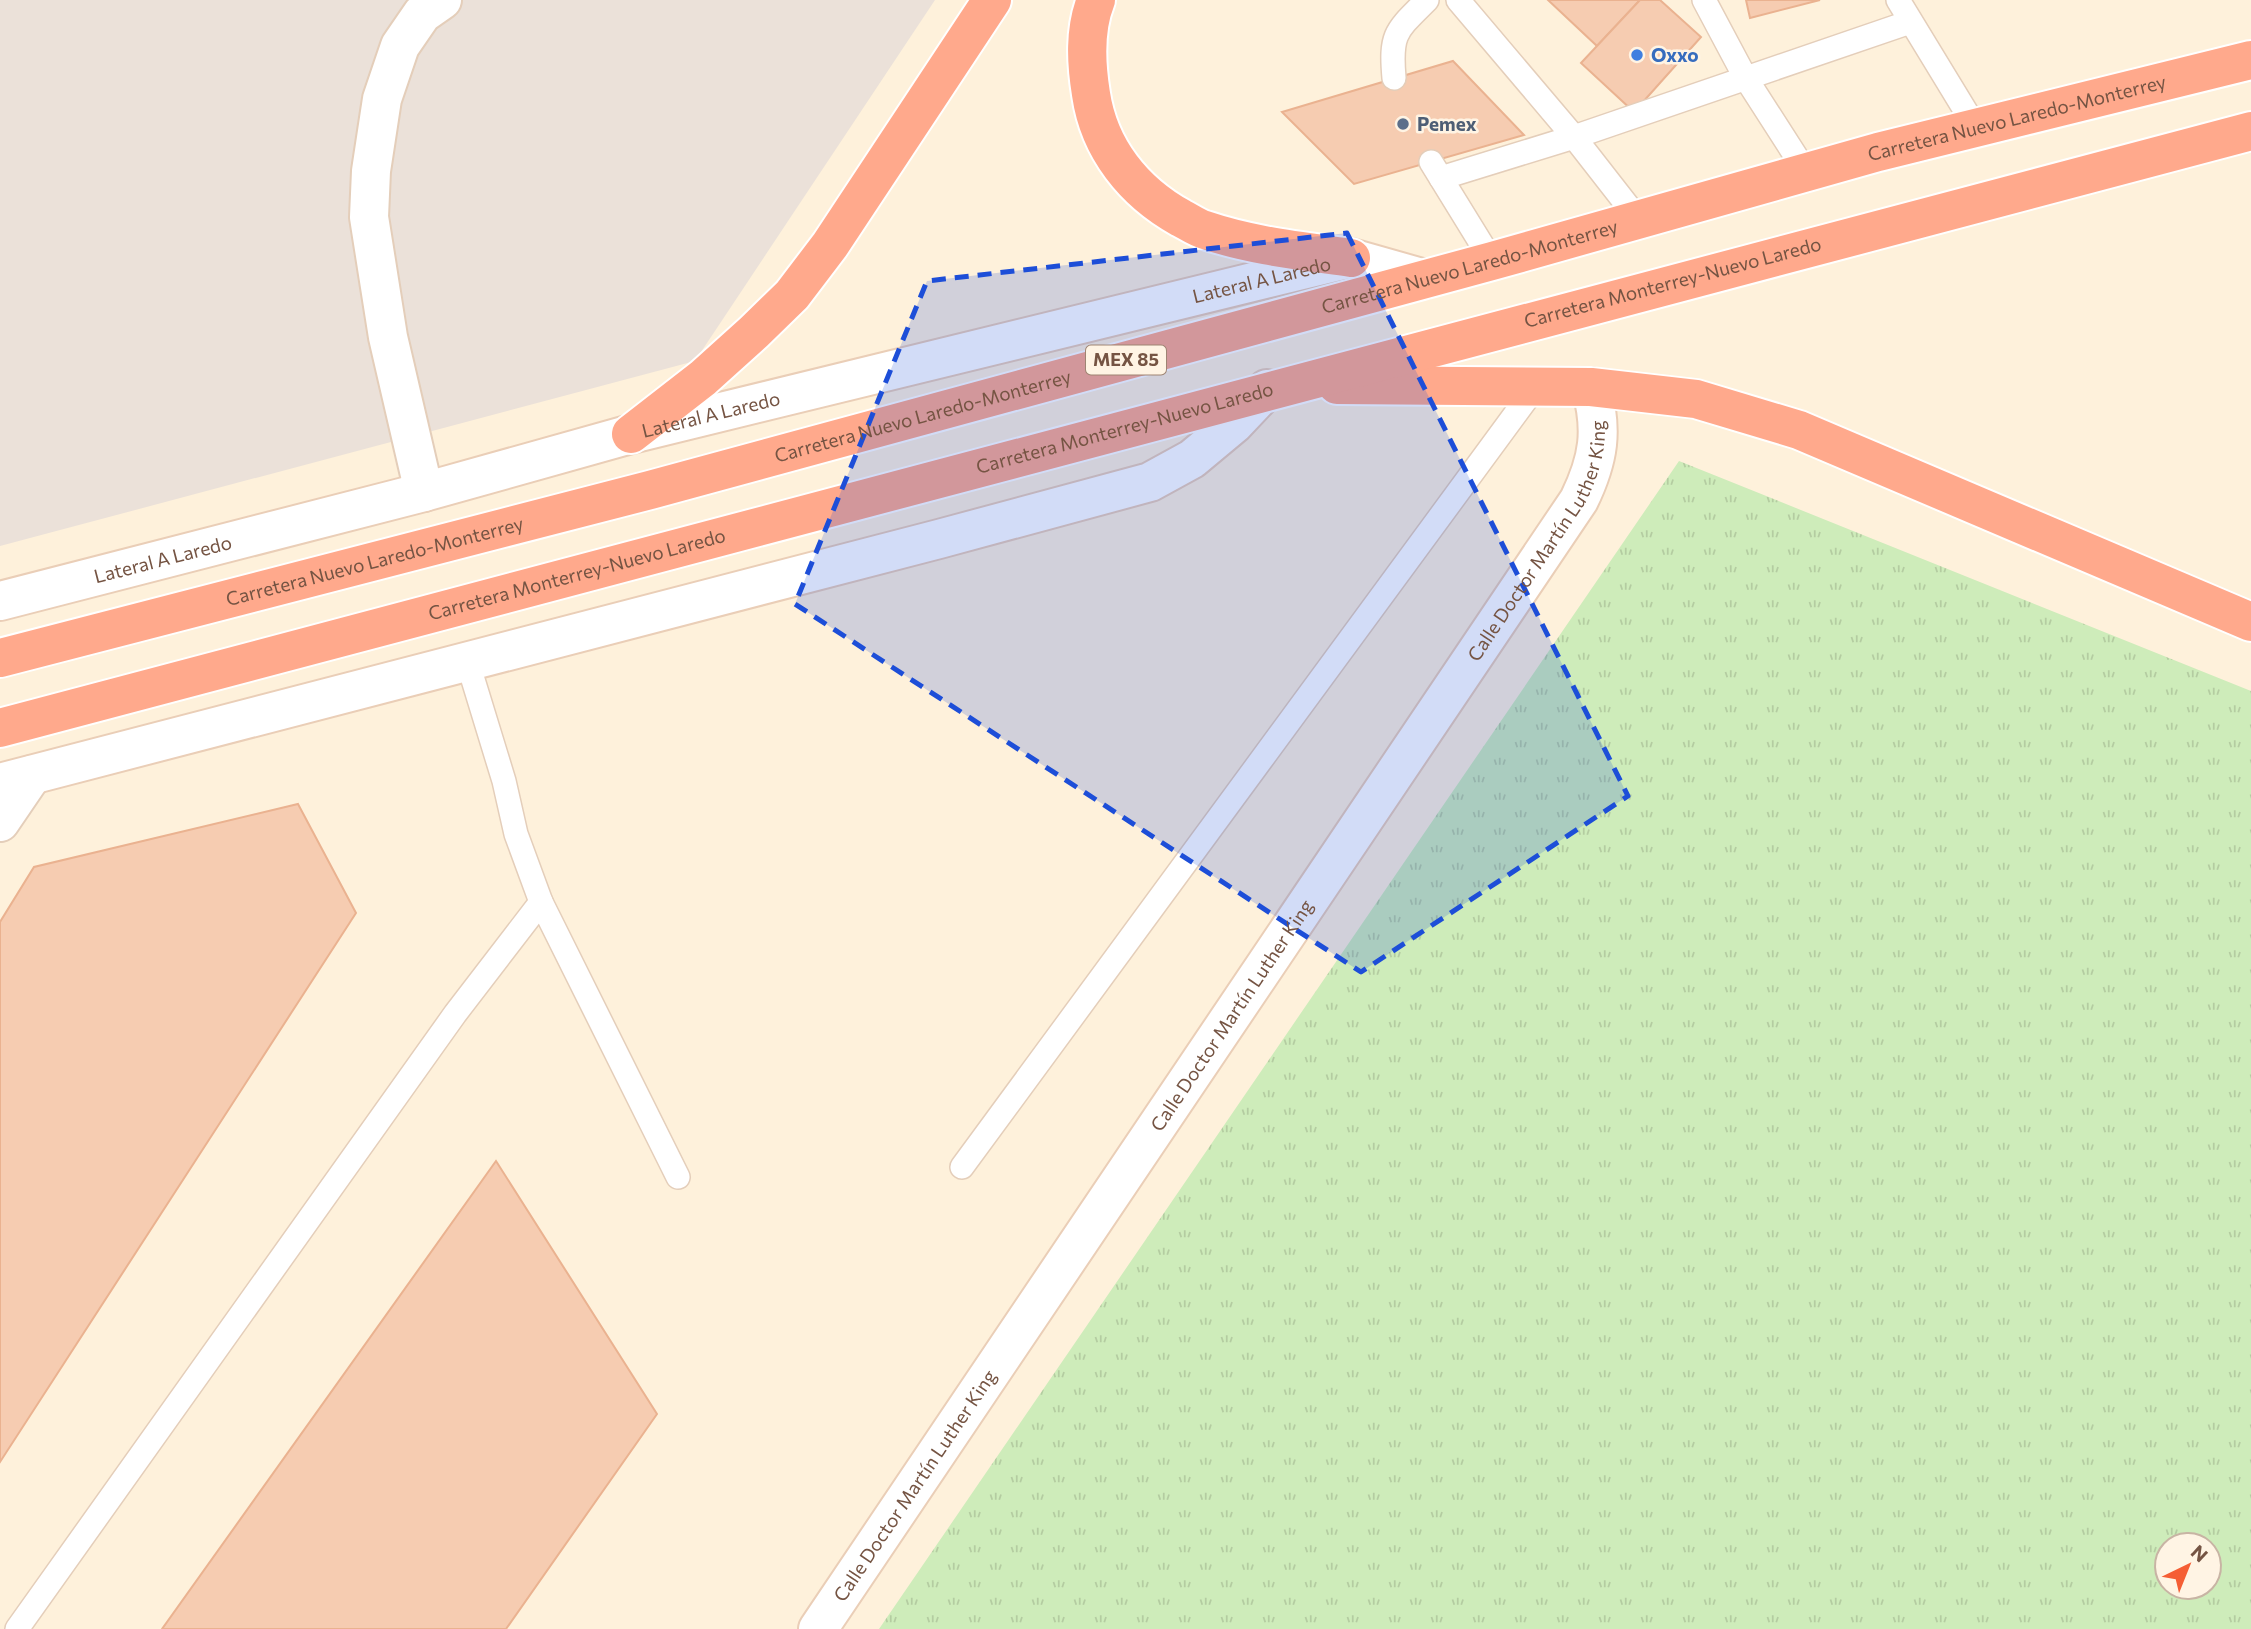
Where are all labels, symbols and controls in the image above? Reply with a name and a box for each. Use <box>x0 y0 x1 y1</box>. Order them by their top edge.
place label: Oxxo <box>1651 43 1699 66</box>
marker: Oxxo <box>1629 47 1645 63</box>
street label: Carretera Nuevo Laredo-Monterrey <box>1865 69 2168 165</box>
place label: Pemex <box>1417 112 1477 135</box>
marker: Pemex <box>1395 116 1411 132</box>
street label: Carretera Nuevo Laredo-Monterrey <box>1319 214 1621 318</box>
street label: Carretera Monterrey-Nuevo Laredo <box>1521 231 1824 332</box>
street label: Lateral A Laredo <box>1190 251 1333 307</box>
road number: MEX 85 <box>1086 346 1166 374</box>
street label: Carretera Nuevo Laredo-Monterrey <box>772 364 1074 467</box>
street label: Carretera Monterrey-Nuevo Laredo <box>973 377 1276 478</box>
street label: Lateral A Laredo <box>639 386 782 442</box>
street label: Calle Doctor Martín Luther King <box>1462 420 1609 665</box>
street label: Carretera Nuevo Laredo-Monterrey <box>223 511 526 610</box>
street label: Carretera Monterrey-Nuevo Laredo <box>426 523 728 624</box>
street label: Lateral A Laredo <box>91 530 234 587</box>
street label: Calle Doctor Martín Luther King <box>1145 895 1317 1135</box>
street label: Calle Doctor Martín Luther King <box>828 1365 1000 1605</box>
north arrow <box>2153 1531 2223 1601</box>
text: N <box>2187 1540 2213 1566</box>

